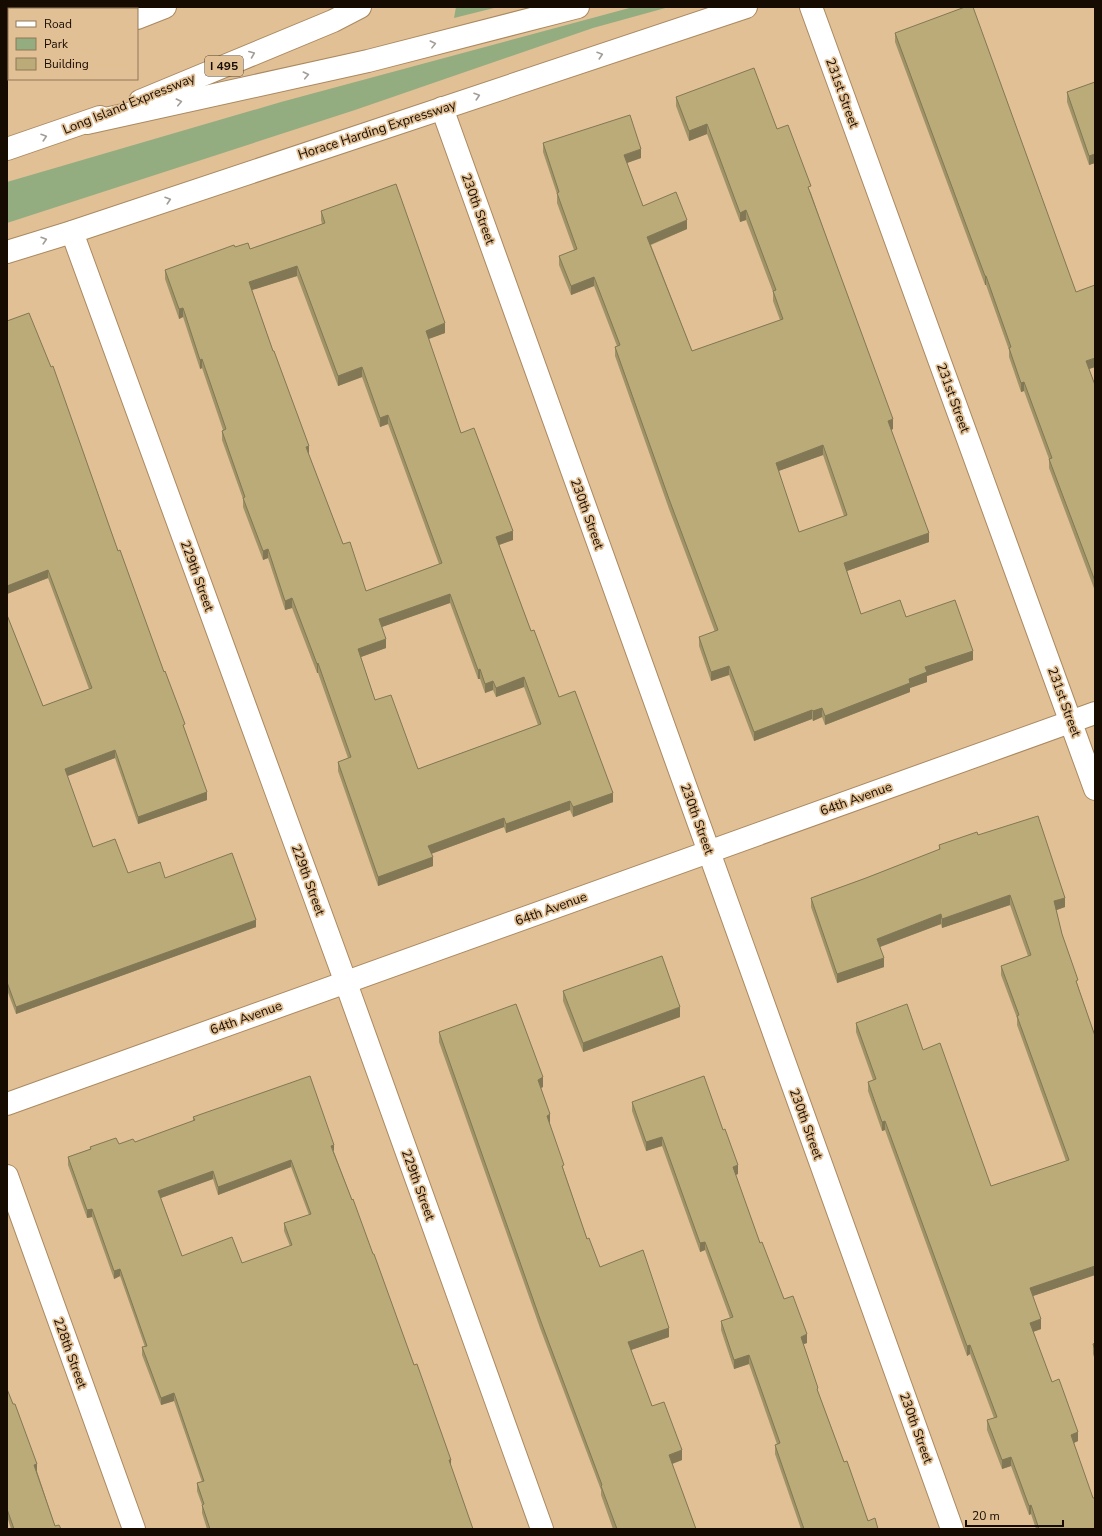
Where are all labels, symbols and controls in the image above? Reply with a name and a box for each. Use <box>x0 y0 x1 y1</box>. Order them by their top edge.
legend <box>8 8 138 80</box>
text: Road <box>44 16 72 32</box>
text: Park <box>44 36 69 52</box>
one-way arrow <box>430 41 436 49</box>
one-way arrow <box>249 51 256 59</box>
one-way arrow <box>597 52 604 60</box>
text: Building <box>44 56 89 72</box>
road number: I 495 <box>205 56 243 76</box>
street label: 231st Street <box>821 56 863 131</box>
street label: Long Island Expressway <box>60 69 198 139</box>
one-way arrow <box>303 71 310 79</box>
one-way arrow <box>473 93 480 101</box>
street label: Horace Harding Expressway <box>296 96 459 164</box>
one-way arrow <box>176 99 183 107</box>
one-way arrow <box>40 133 47 142</box>
street label: 230th Street <box>457 171 499 247</box>
one-way arrow <box>164 196 171 205</box>
one-way arrow <box>41 236 48 245</box>
street label: 231st Street <box>932 361 974 436</box>
street label: 230th Street <box>566 476 608 552</box>
street label: 229th Street <box>176 538 218 614</box>
street label: 231st Street <box>1043 665 1085 740</box>
street label: 64th Avenue <box>818 778 894 820</box>
street label: 230th Street <box>676 781 718 857</box>
street label: 229th Street <box>287 842 329 918</box>
street label: 64th Avenue <box>513 888 589 930</box>
street label: 64th Avenue <box>208 997 284 1039</box>
street label: 230th Street <box>785 1086 827 1162</box>
street label: 229th Street <box>397 1147 439 1223</box>
street label: 228th Street <box>49 1315 91 1391</box>
street label: 230th Street <box>895 1390 937 1466</box>
scale bar <box>966 1502 1063 1528</box>
text: 20 m <box>972 1508 1000 1524</box>

